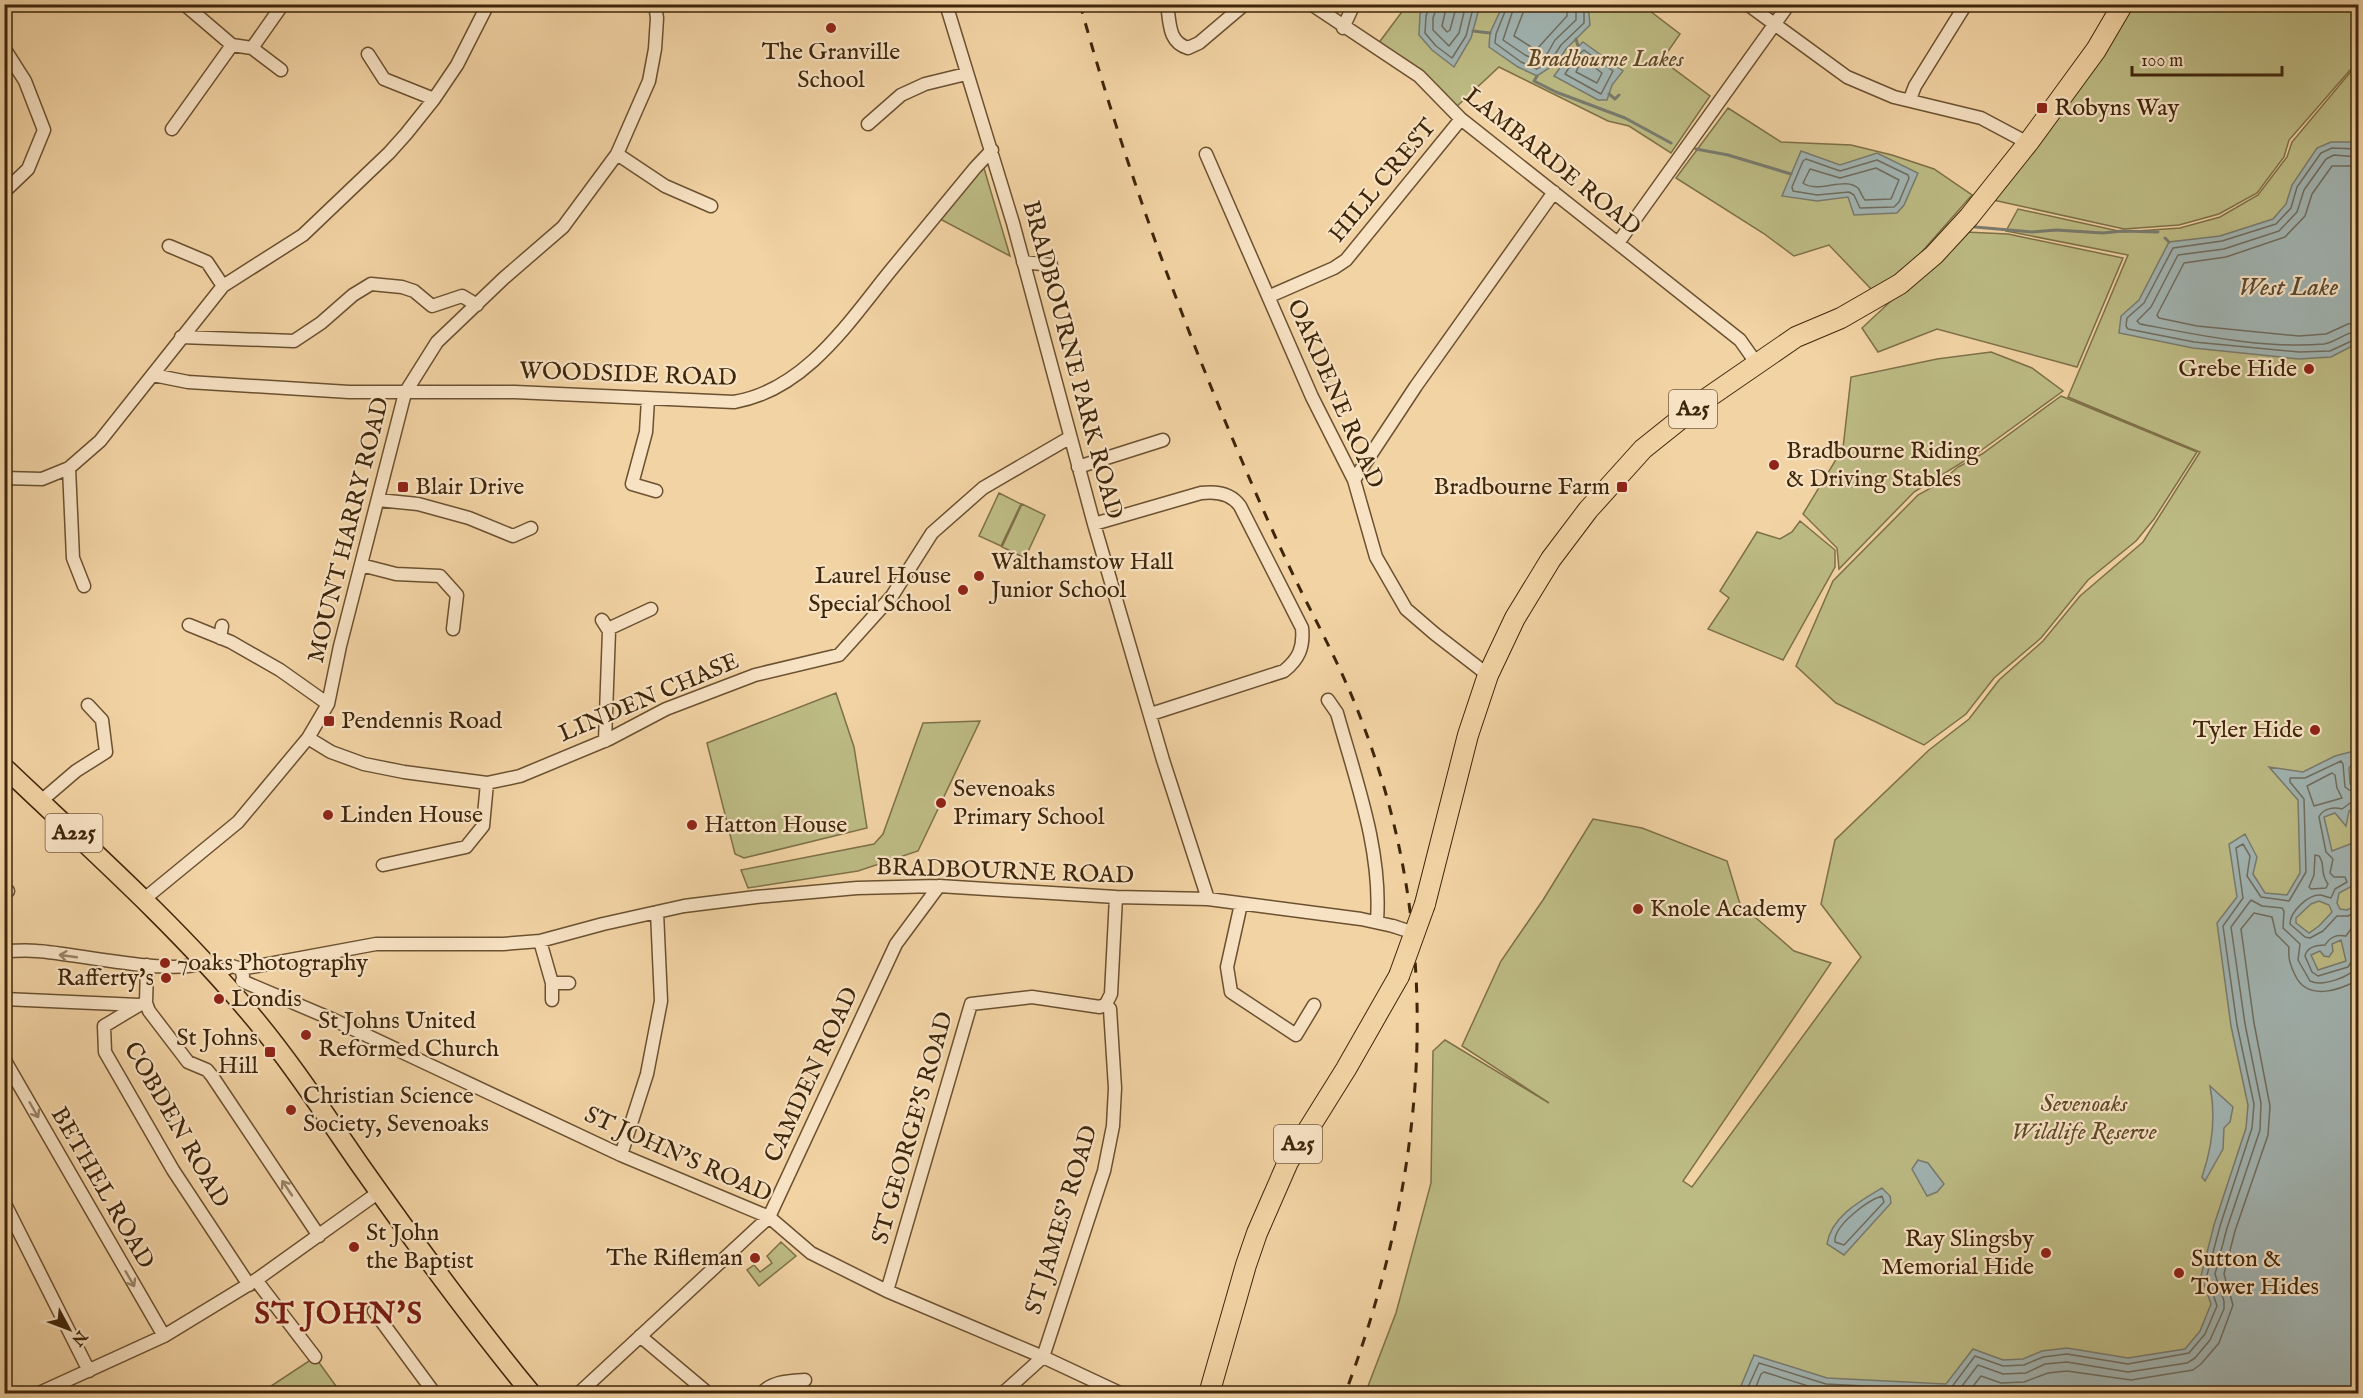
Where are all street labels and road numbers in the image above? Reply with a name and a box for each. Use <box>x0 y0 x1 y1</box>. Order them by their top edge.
street label: LAMBARDE ROAD <box>1457 81 1647 243</box>
street label: HILL CREST <box>1322 112 1444 249</box>
street label: BRADBOURNE PARK ROAD <box>1015 197 1129 523</box>
street label: OAKDENE ROAD <box>1279 295 1391 493</box>
street label: WOODSIDE ROAD <box>519 356 737 394</box>
road number: A25 <box>1669 390 1717 428</box>
street label: MOUNT HARRY ROAD <box>301 394 397 666</box>
street label: LINDEN CHASE <box>554 646 744 750</box>
road number: A225 <box>46 814 103 852</box>
street label: BRADBOURNE ROAD <box>875 852 1135 892</box>
street label: CAMDEN ROAD <box>758 982 866 1168</box>
street label: ST GEORGE'S ROAD <box>865 1008 961 1248</box>
street label: COBDEN ROAD <box>116 1036 236 1214</box>
street label: ST JOHN'S ROAD <box>579 1100 777 1210</box>
street label: BETHEL ROAD <box>43 1101 161 1275</box>
street label: ST JAMES' ROAD <box>1018 1122 1106 1318</box>
road number: A25 <box>1274 1125 1322 1163</box>

